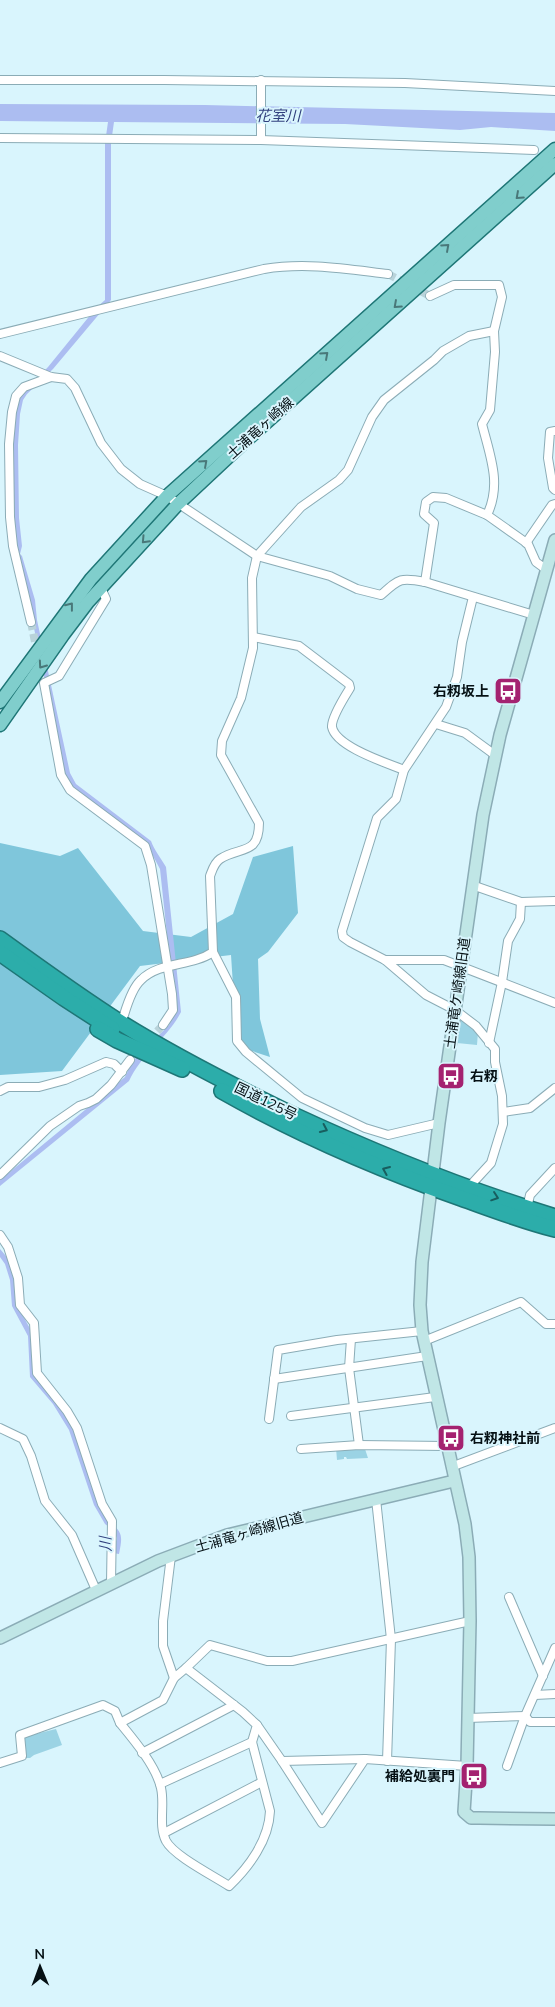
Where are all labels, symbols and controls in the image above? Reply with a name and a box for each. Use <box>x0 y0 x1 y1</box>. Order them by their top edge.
water label: 花室川 <box>255 106 302 125</box>
one-way arrow <box>515 191 524 200</box>
one-way arrow <box>440 244 449 253</box>
one-way arrow <box>394 299 403 308</box>
one-way arrow <box>319 352 328 361</box>
street label: 土浦竜ヶ崎線 <box>223 393 297 463</box>
one-way arrow <box>198 460 207 469</box>
one-way arrow <box>142 534 151 543</box>
one-way arrow <box>64 602 73 612</box>
one-way arrow <box>39 659 48 669</box>
bus stop icon: 右籾坂上 <box>493 676 523 706</box>
place label: 右籾坂上 <box>433 682 489 700</box>
street label: 土浦竜ケ崎線旧道 <box>440 936 474 1050</box>
bus stop icon: 右籾 <box>436 1061 466 1091</box>
place label: 右籾 <box>470 1067 498 1085</box>
street label: 国道125号 <box>232 1078 300 1124</box>
one-way arrow <box>319 1123 328 1133</box>
one-way arrow <box>382 1166 390 1176</box>
one-way arrow <box>490 1191 499 1201</box>
bus stop icon: 右籾神社前 <box>436 1423 466 1453</box>
place label: 右籾神社前 <box>470 1429 540 1447</box>
street label: 土浦竜ヶ崎線旧道 <box>193 1508 305 1556</box>
water label: 川 <box>95 1534 115 1552</box>
bus stop icon: 補給処裏門 <box>459 1761 489 1791</box>
place label: 補給処裏門 <box>385 1767 455 1785</box>
north arrow <box>15 1942 65 1992</box>
text: N <box>34 1945 45 1963</box>

